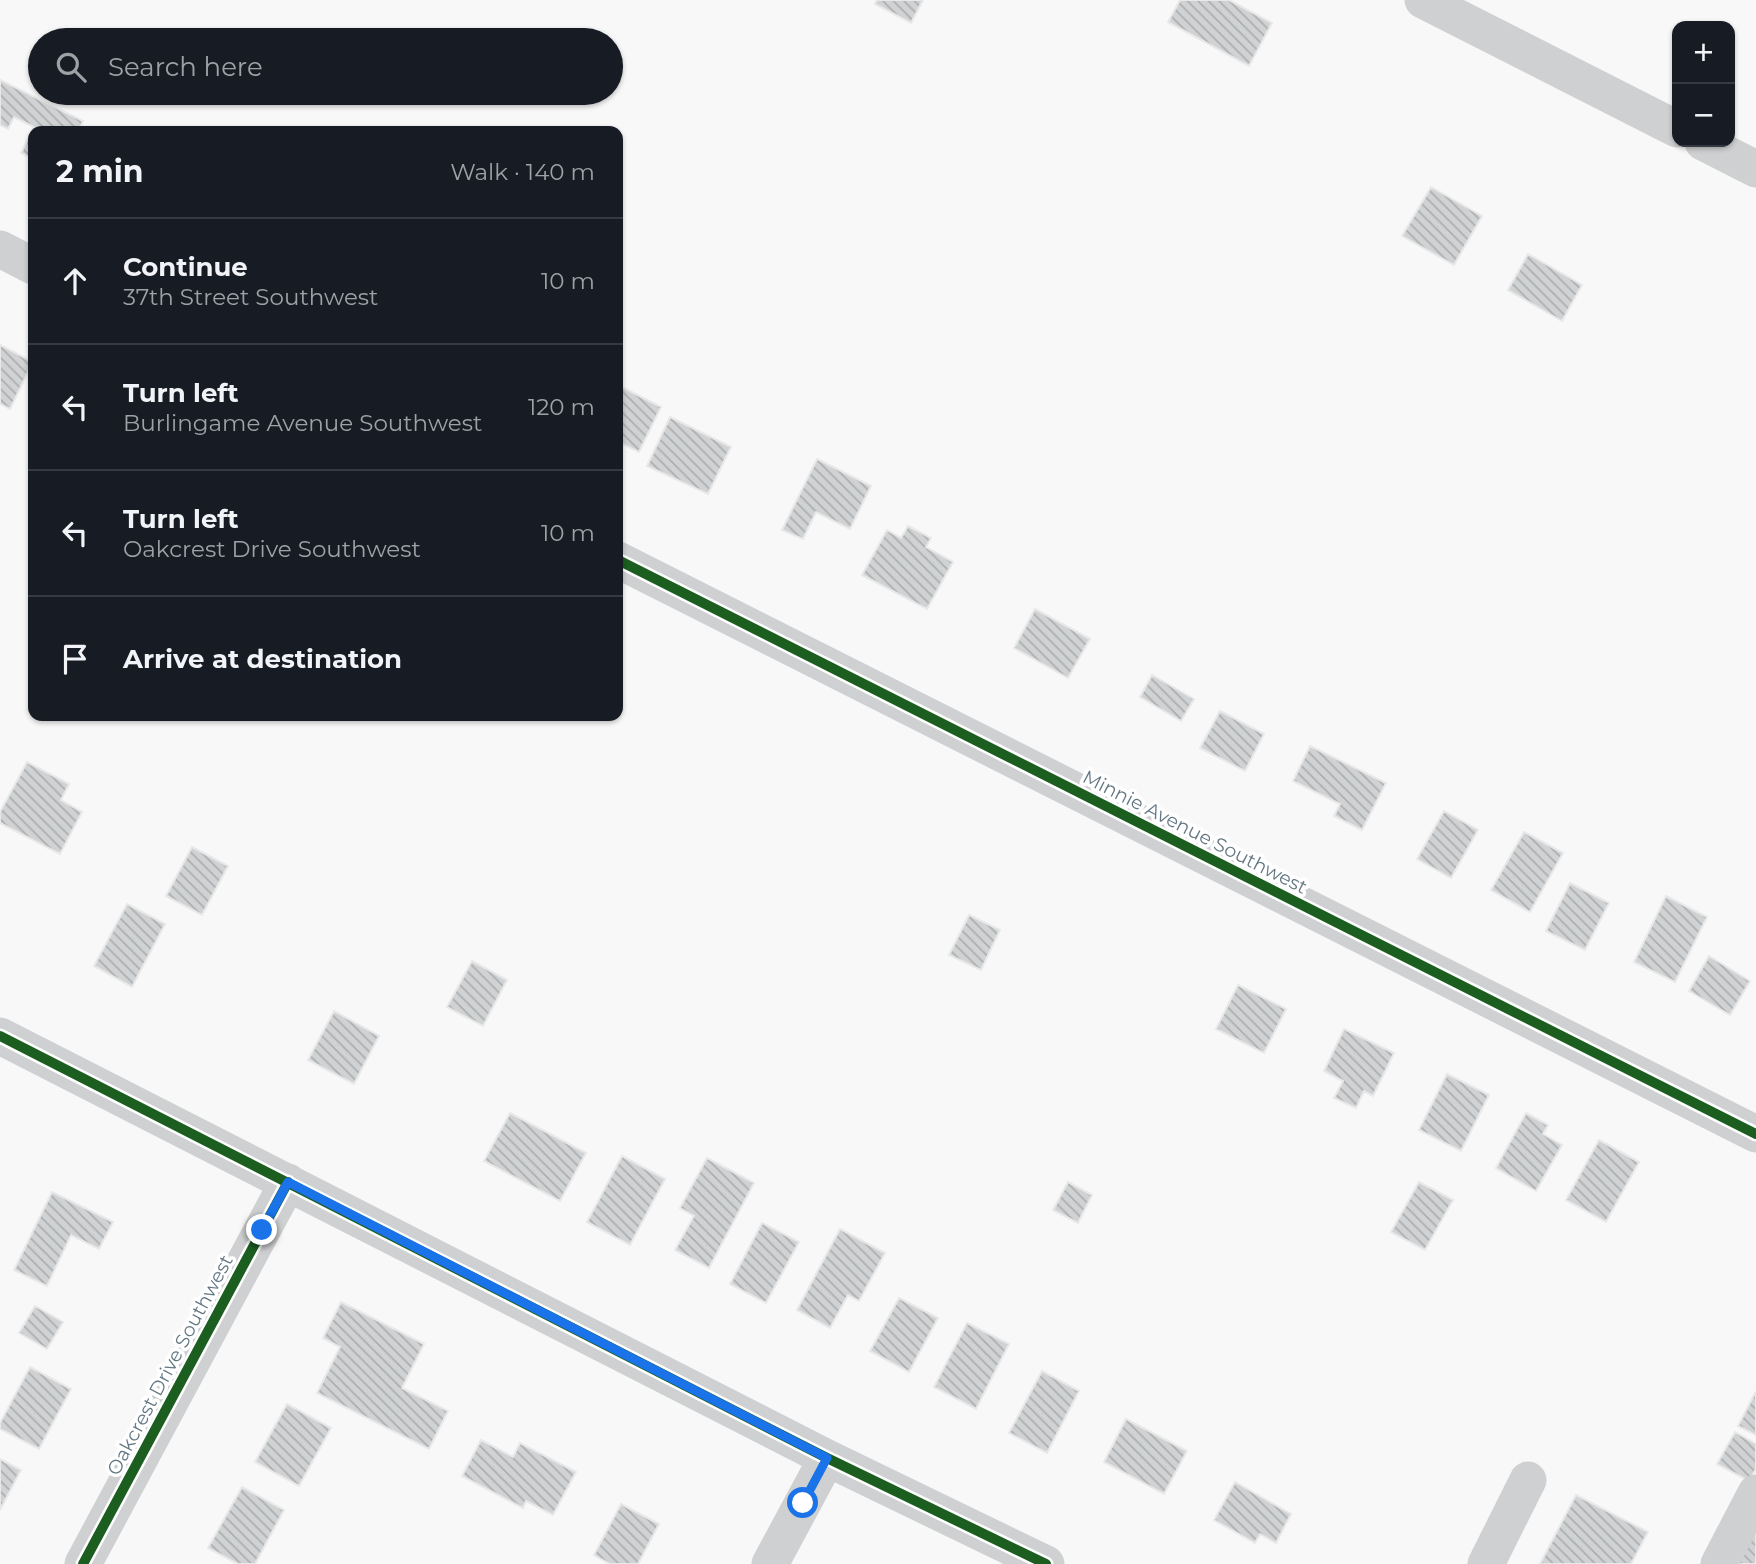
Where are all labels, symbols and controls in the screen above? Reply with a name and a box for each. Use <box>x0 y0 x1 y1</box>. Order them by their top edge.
map controls <box>1672 21 1735 147</box>
button: + <box>1672 21 1735 84</box>
search box <box>28 28 623 105</box>
icon: search <box>52 48 90 86</box>
text: Search here <box>108 51 263 83</box>
button: − <box>1672 84 1735 147</box>
text: 2 min <box>56 153 143 190</box>
text: Walk · 140 m <box>450 158 595 186</box>
text: Continue <box>123 251 248 283</box>
icon: ahead <box>56 262 94 300</box>
text: 10 m <box>541 267 595 295</box>
text: 37th Street Southwest <box>123 283 378 311</box>
text: Turn left <box>123 377 239 409</box>
icon: left <box>56 388 94 426</box>
text: 120 m <box>528 393 595 421</box>
text: Burlingame Avenue Southwest <box>123 409 482 437</box>
text: Turn left <box>123 503 239 535</box>
icon: left <box>56 514 94 552</box>
text: 10 m <box>541 519 595 547</box>
text: Oakcrest Drive Southwest <box>123 535 421 563</box>
icon: arrive <box>56 640 94 678</box>
text: Arrive at destination <box>123 643 402 675</box>
street label: Minnie Avenue Southwest <box>1079 765 1311 899</box>
route end <box>246 1214 277 1245</box>
street label: Oakcrest Drive Southwest <box>102 1251 238 1479</box>
route start <box>787 1487 818 1518</box>

